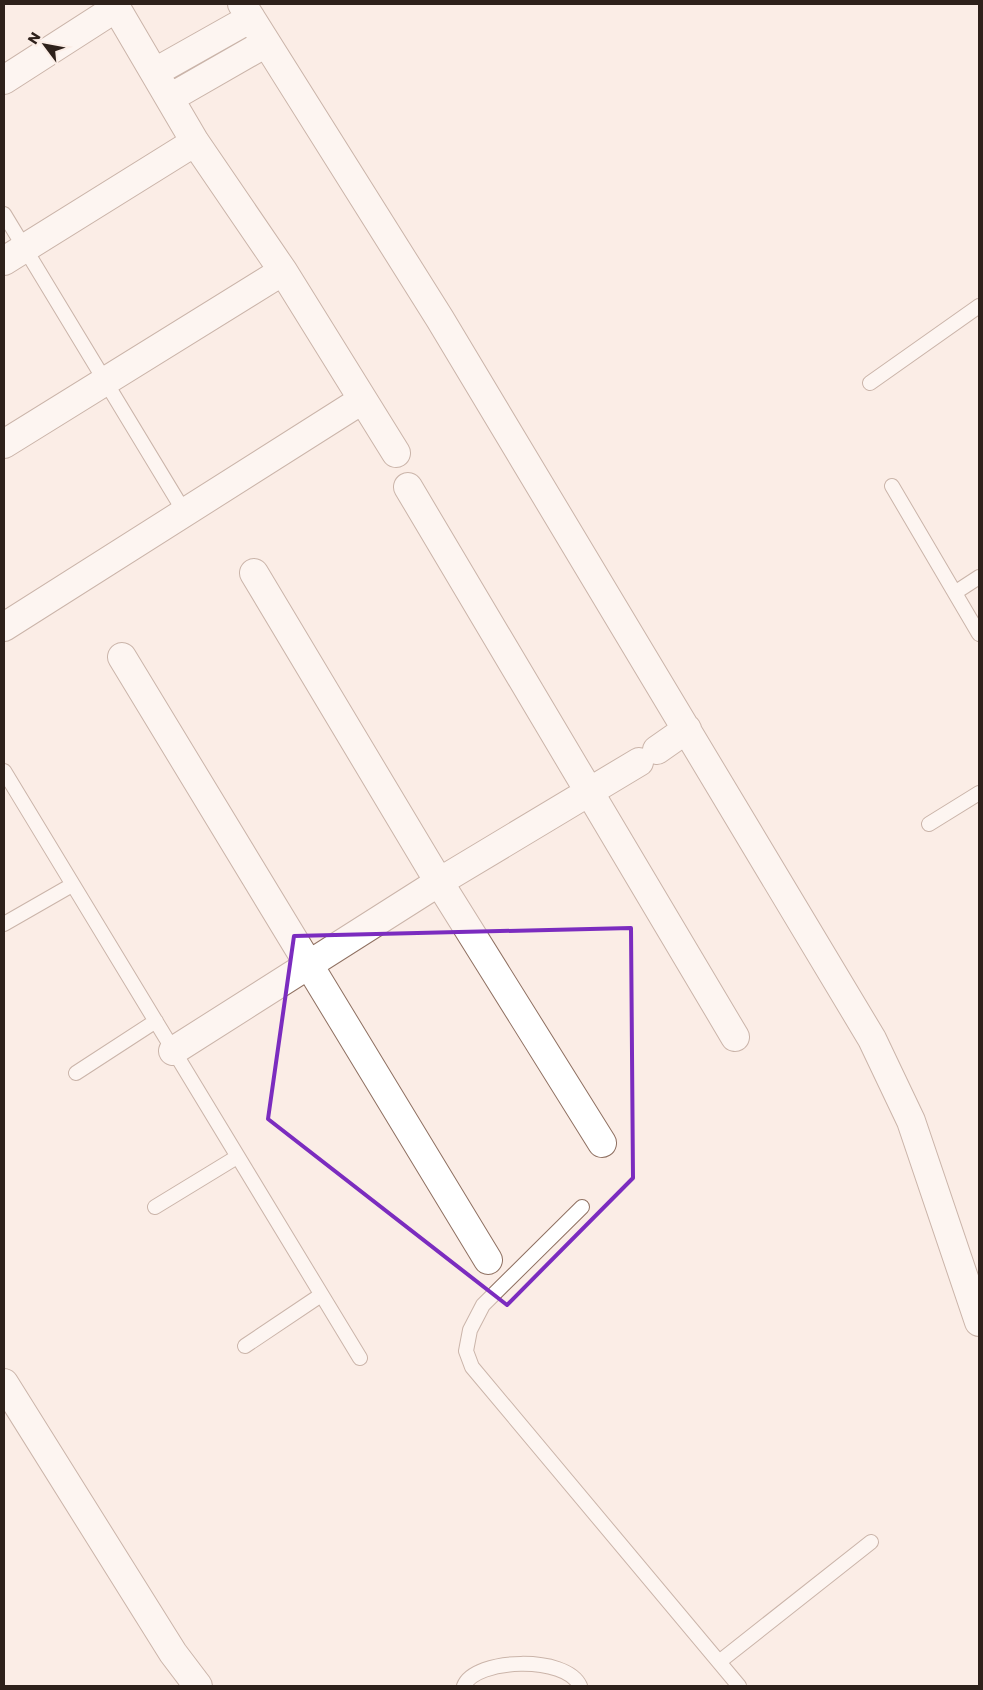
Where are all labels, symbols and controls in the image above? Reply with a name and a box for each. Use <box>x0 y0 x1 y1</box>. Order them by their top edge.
north arrow <box>20 20 70 70</box>
text: N <box>23 28 45 48</box>

